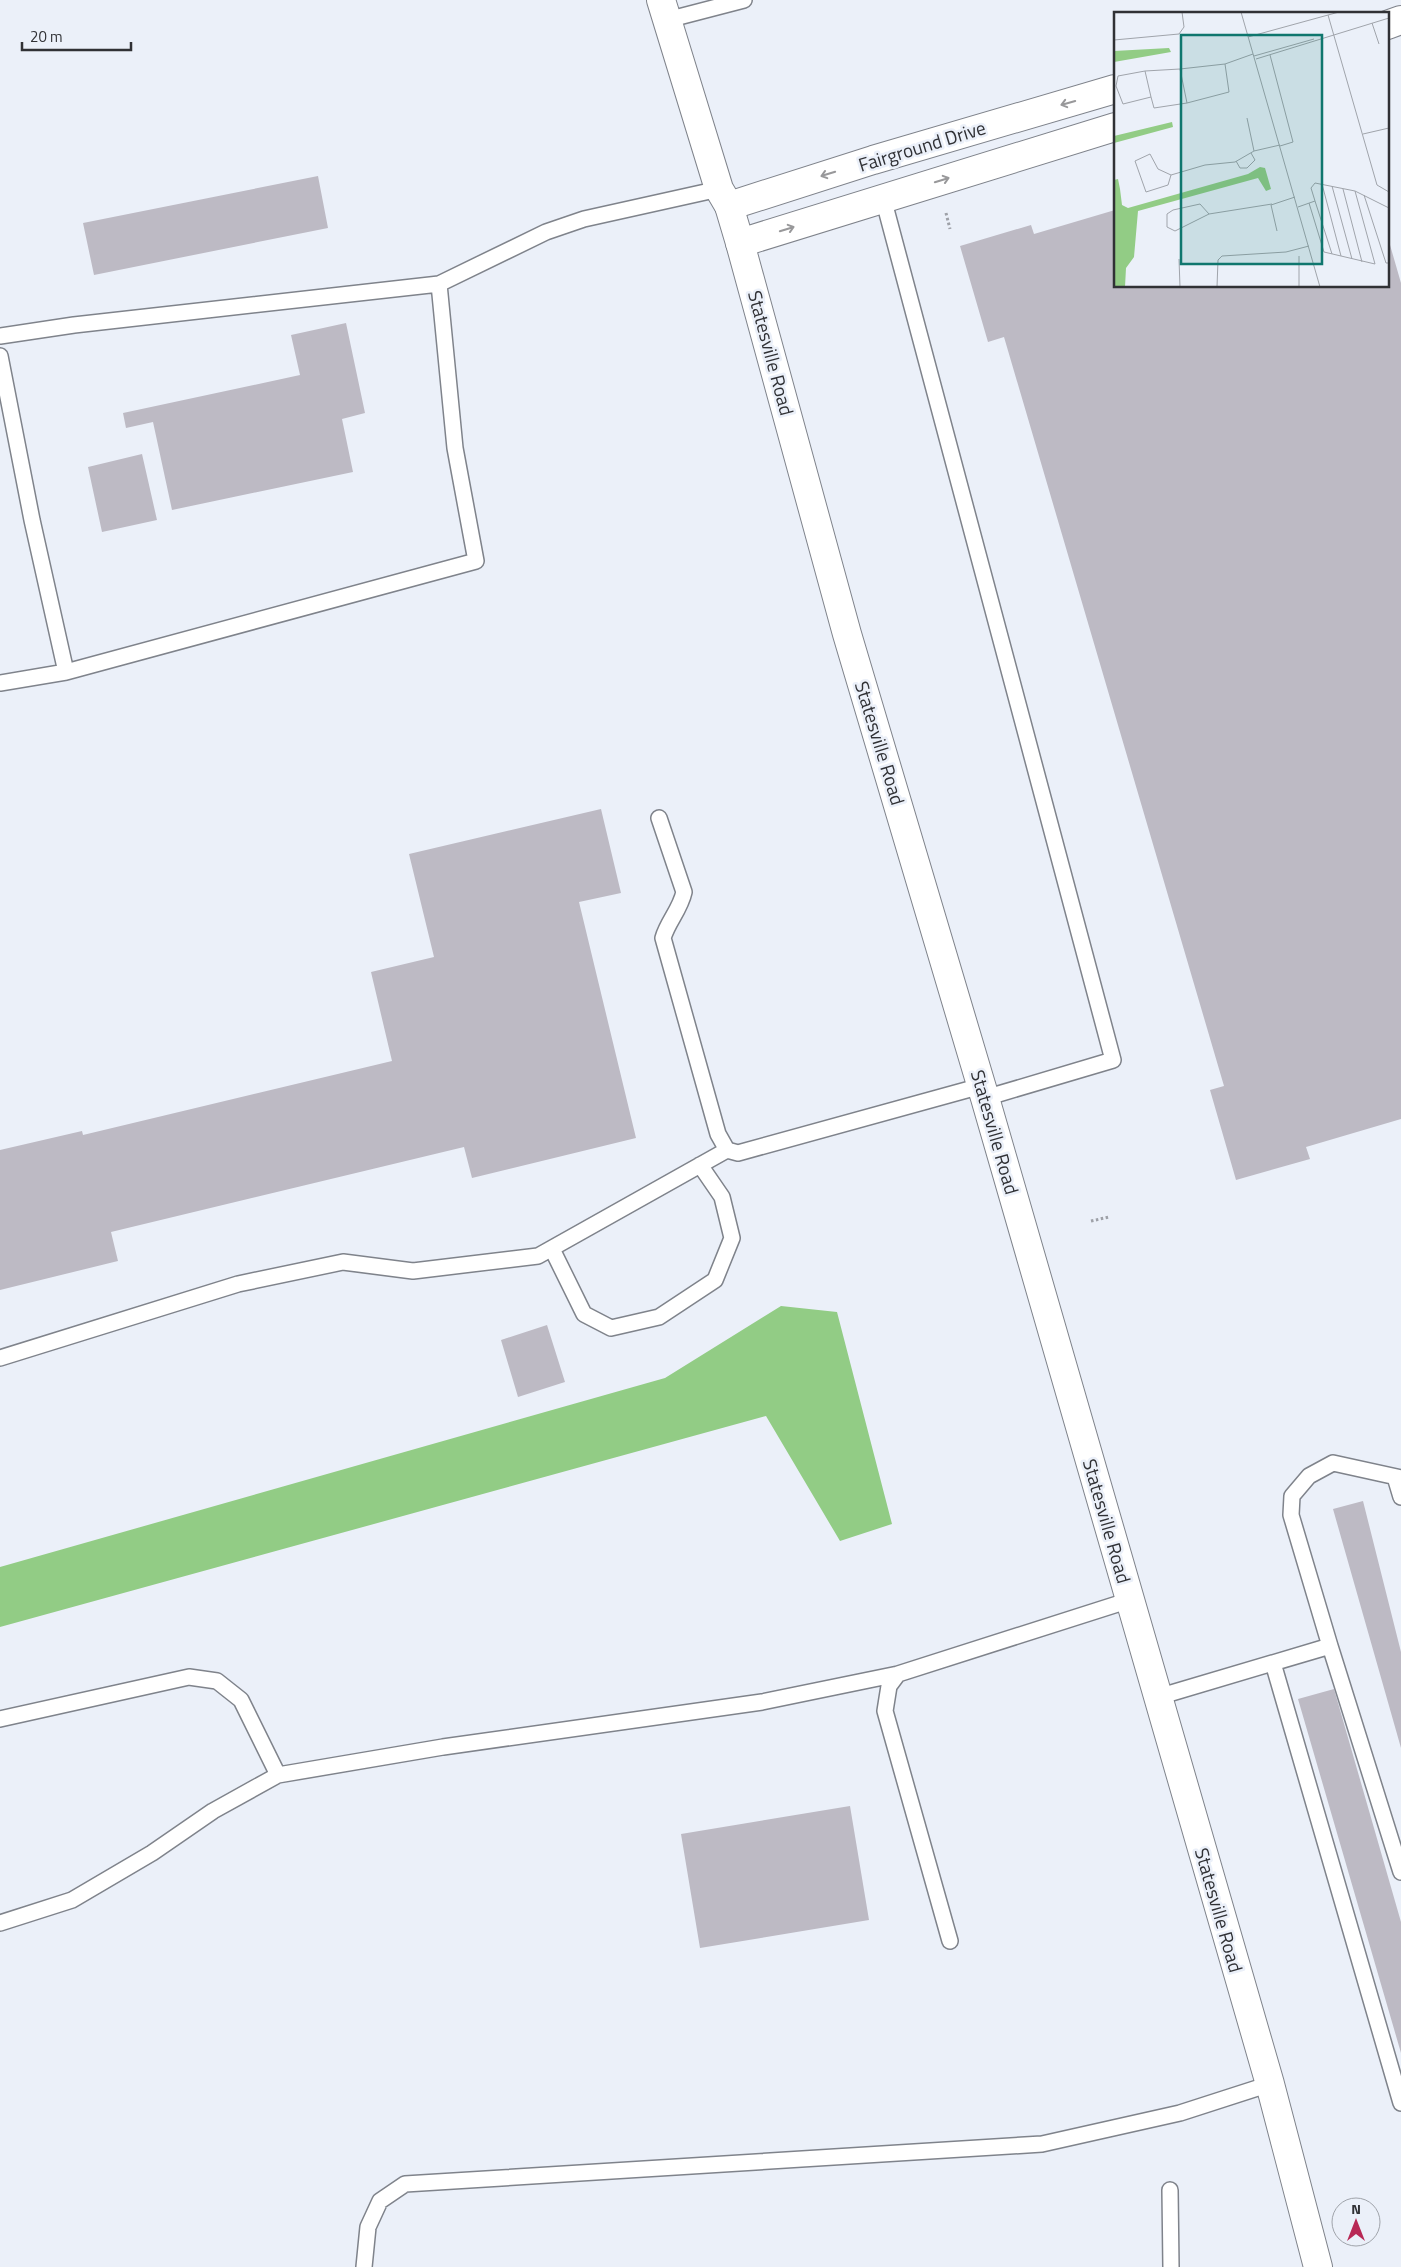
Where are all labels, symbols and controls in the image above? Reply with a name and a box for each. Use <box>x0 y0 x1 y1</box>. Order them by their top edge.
inset map <box>1114 12 1388 288</box>
scale bar <box>22 20 131 52</box>
text: 20 m <box>30 25 63 48</box>
one-way arrow <box>1060 98 1076 108</box>
street label: Fairground Drive <box>855 112 989 179</box>
one-way arrow <box>821 170 837 179</box>
one-way arrow <box>933 174 949 184</box>
one-way arrow <box>778 224 794 234</box>
street label: Statesville Road <box>741 287 802 419</box>
street label: Statesville Road <box>848 677 913 808</box>
street label: Statesville Road <box>964 1066 1027 1198</box>
street label: Statesville Road <box>1076 1455 1139 1587</box>
street label: Statesville Road <box>1188 1844 1251 1976</box>
north arrow <box>1331 2197 1381 2247</box>
text: N <box>1351 2198 1361 2219</box>

